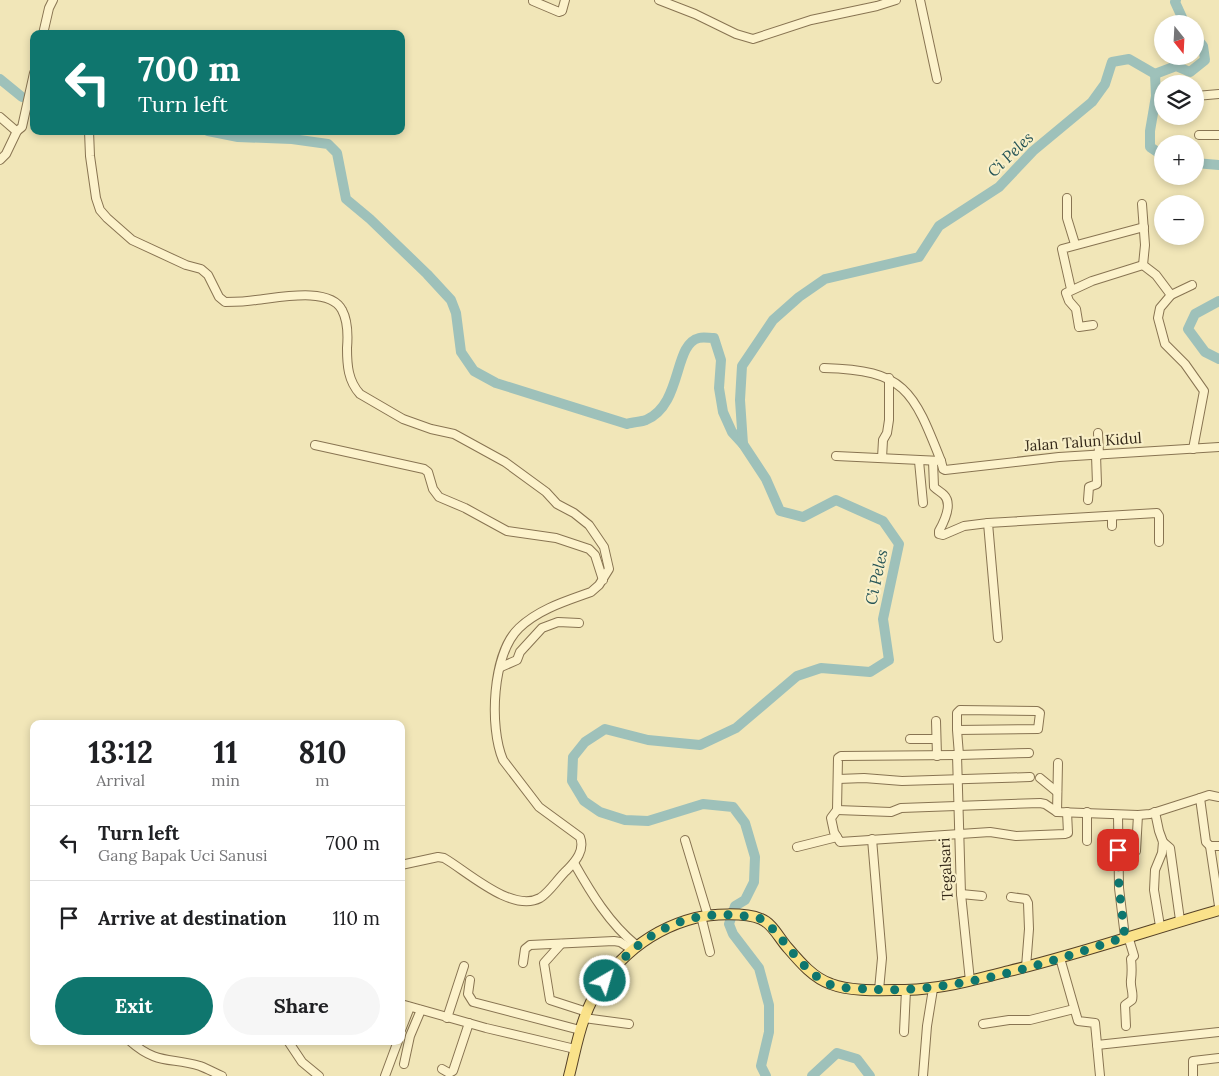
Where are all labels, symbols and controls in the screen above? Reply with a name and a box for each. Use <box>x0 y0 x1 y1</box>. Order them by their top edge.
north arrow <box>1154 15 1204 65</box>
map controls <box>1154 15 1204 245</box>
text: 700 m <box>138 46 240 91</box>
icon: left <box>55 50 120 115</box>
button: layers <box>1154 75 1204 125</box>
text: Turn left <box>138 90 228 118</box>
water label: Ci Peles <box>983 127 1037 181</box>
button: + <box>1154 135 1204 185</box>
button: − <box>1154 195 1204 245</box>
street label: Jalan Talun Kidul <box>1023 428 1142 455</box>
water label: Ci Peles <box>860 547 892 607</box>
text: 13:12 <box>88 733 153 771</box>
text: 11 <box>213 733 238 771</box>
text: 810 <box>298 733 347 771</box>
text: Arrival <box>96 770 145 790</box>
text: min <box>211 770 240 790</box>
text: m <box>315 770 330 790</box>
text: Turn left <box>98 821 179 845</box>
icon: left <box>55 829 83 857</box>
pin <box>1097 829 1139 871</box>
text: 700 m <box>326 831 380 855</box>
icon: arrive <box>1104 836 1132 864</box>
street label: Tegalsari <box>934 837 957 901</box>
text: Gang Bapak Uci Sanusi <box>98 845 267 865</box>
icon: arrive <box>55 904 83 932</box>
text: Arrive at destination <box>98 906 287 930</box>
text: 110 m <box>332 906 380 930</box>
position arrow <box>578 954 630 1006</box>
button: Exit <box>55 977 213 1035</box>
button: Share <box>223 977 380 1035</box>

